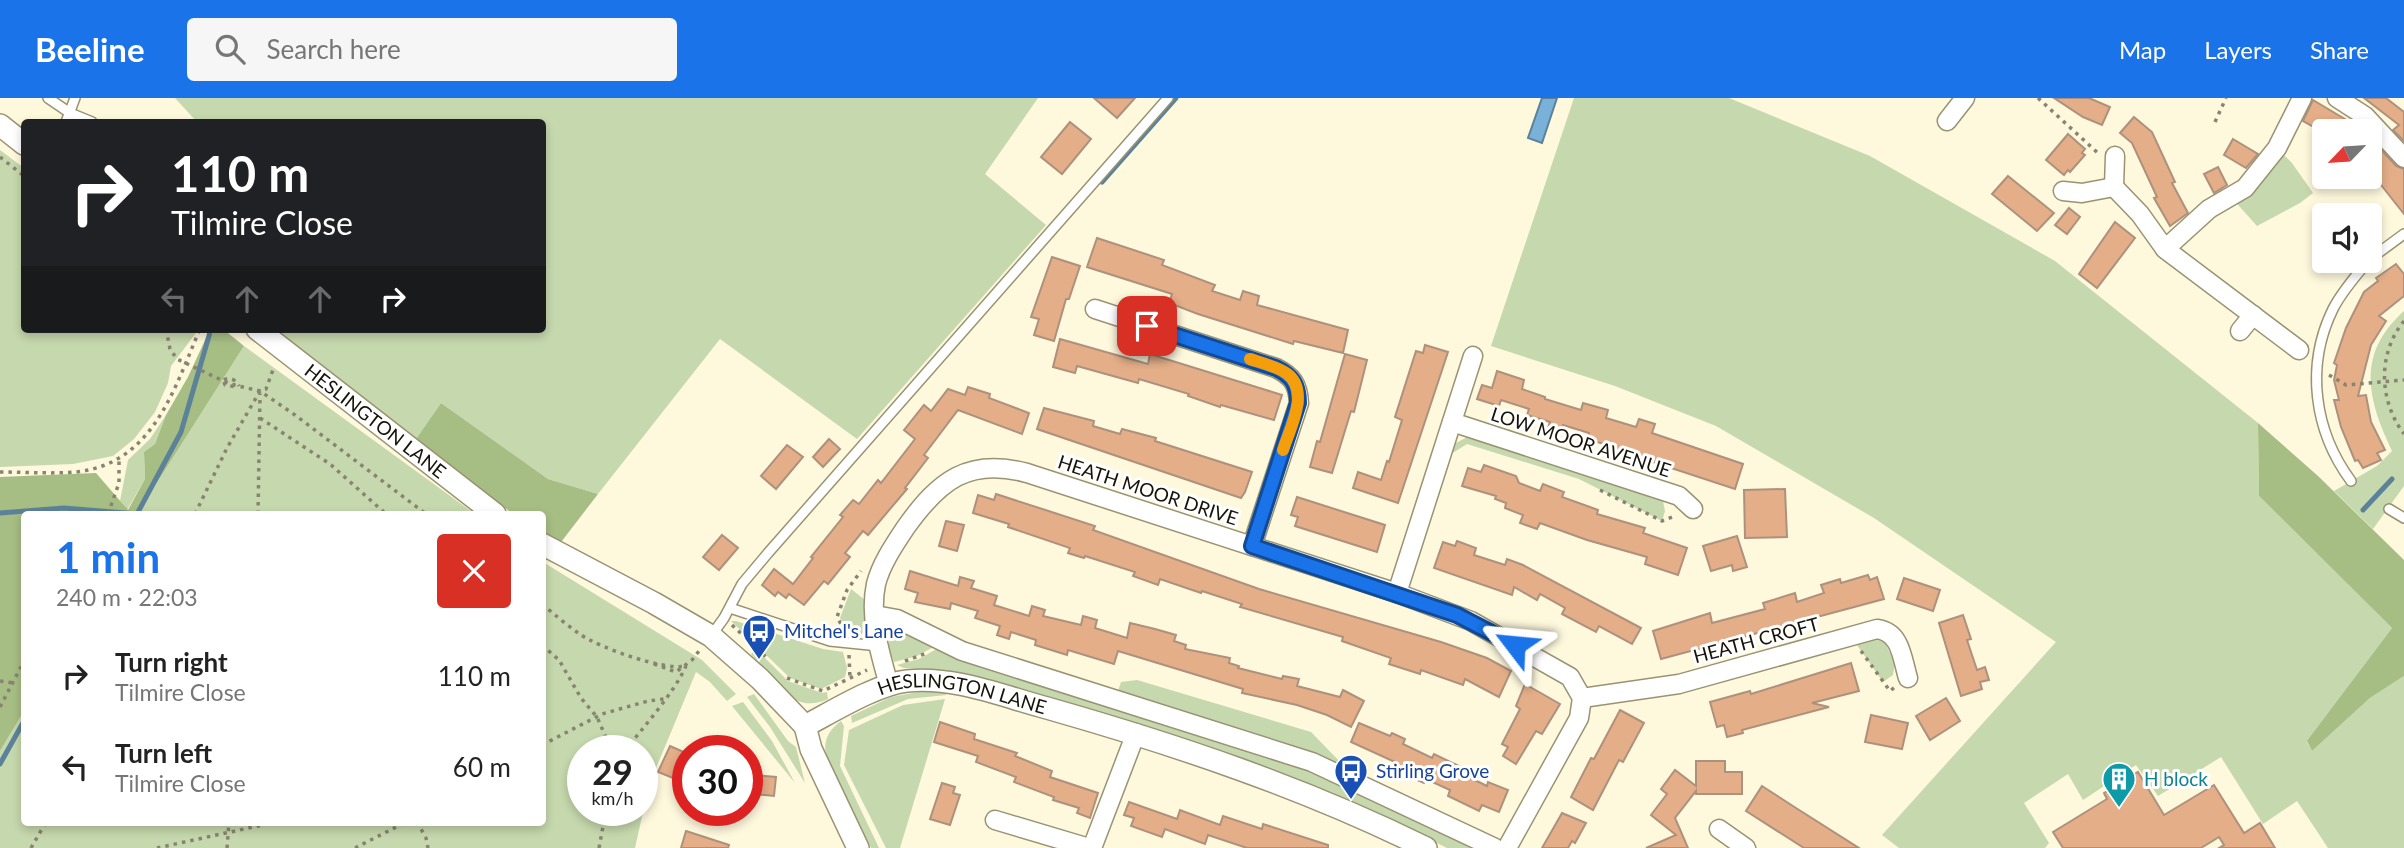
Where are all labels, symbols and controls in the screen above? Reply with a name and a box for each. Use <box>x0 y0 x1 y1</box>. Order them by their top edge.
search box <box>187 18 677 81</box>
text: Beeline <box>35 29 145 69</box>
icon: search <box>211 30 249 68</box>
text: Search here <box>267 33 401 65</box>
text: Map <box>2119 35 2166 64</box>
text: Layers <box>2204 35 2272 64</box>
text: Share <box>2310 35 2369 64</box>
north arrow <box>2312 119 2382 189</box>
map controls <box>2312 119 2382 273</box>
text: 110 m <box>171 144 309 202</box>
icon: right <box>56 147 147 238</box>
text: Tilmire Close <box>171 203 353 242</box>
button: sound <box>2312 203 2382 273</box>
icon: left <box>155 280 193 318</box>
icon: ahead <box>228 280 266 318</box>
icon: ahead <box>301 280 339 318</box>
icon: right <box>374 280 412 318</box>
pin <box>1117 296 1177 356</box>
icon: arrive <box>1128 307 1166 345</box>
street label: HESLINGTON LANE <box>301 359 451 483</box>
street label: LOW MOOR AVENUE <box>1488 402 1674 481</box>
street label: HEATH MOOR DRIVE <box>1055 450 1241 530</box>
text: 1 min <box>56 532 160 582</box>
button: close <box>437 534 511 608</box>
text: 240 m · 22:03 <box>56 583 198 611</box>
position arrow <box>1478 608 1552 682</box>
bus stop icon: Mitchel's Lane <box>740 612 778 661</box>
street label: HEATH CROFT <box>1690 612 1821 667</box>
place label: Mitchel's Lane <box>784 619 904 642</box>
text: Turn right <box>115 646 228 678</box>
icon: right <box>56 657 94 695</box>
text: 110 m <box>438 660 511 692</box>
street label: HESLINGTON LANE <box>874 668 1049 718</box>
text: Tilmire Close <box>115 678 246 706</box>
speed limit sign: 30 <box>672 735 763 826</box>
text: Turn left <box>115 737 212 769</box>
icon: left <box>56 748 94 786</box>
text: 29 <box>592 750 633 792</box>
text: 60 m <box>453 751 511 783</box>
bus stop icon: Stirling Grove <box>1332 752 1370 801</box>
place label: Stirling Grove <box>1376 759 1489 782</box>
building icon: H block <box>2100 760 2138 809</box>
place label: H block <box>2144 767 2208 790</box>
text: Tilmire Close <box>115 769 246 797</box>
text: km/h <box>591 787 634 809</box>

